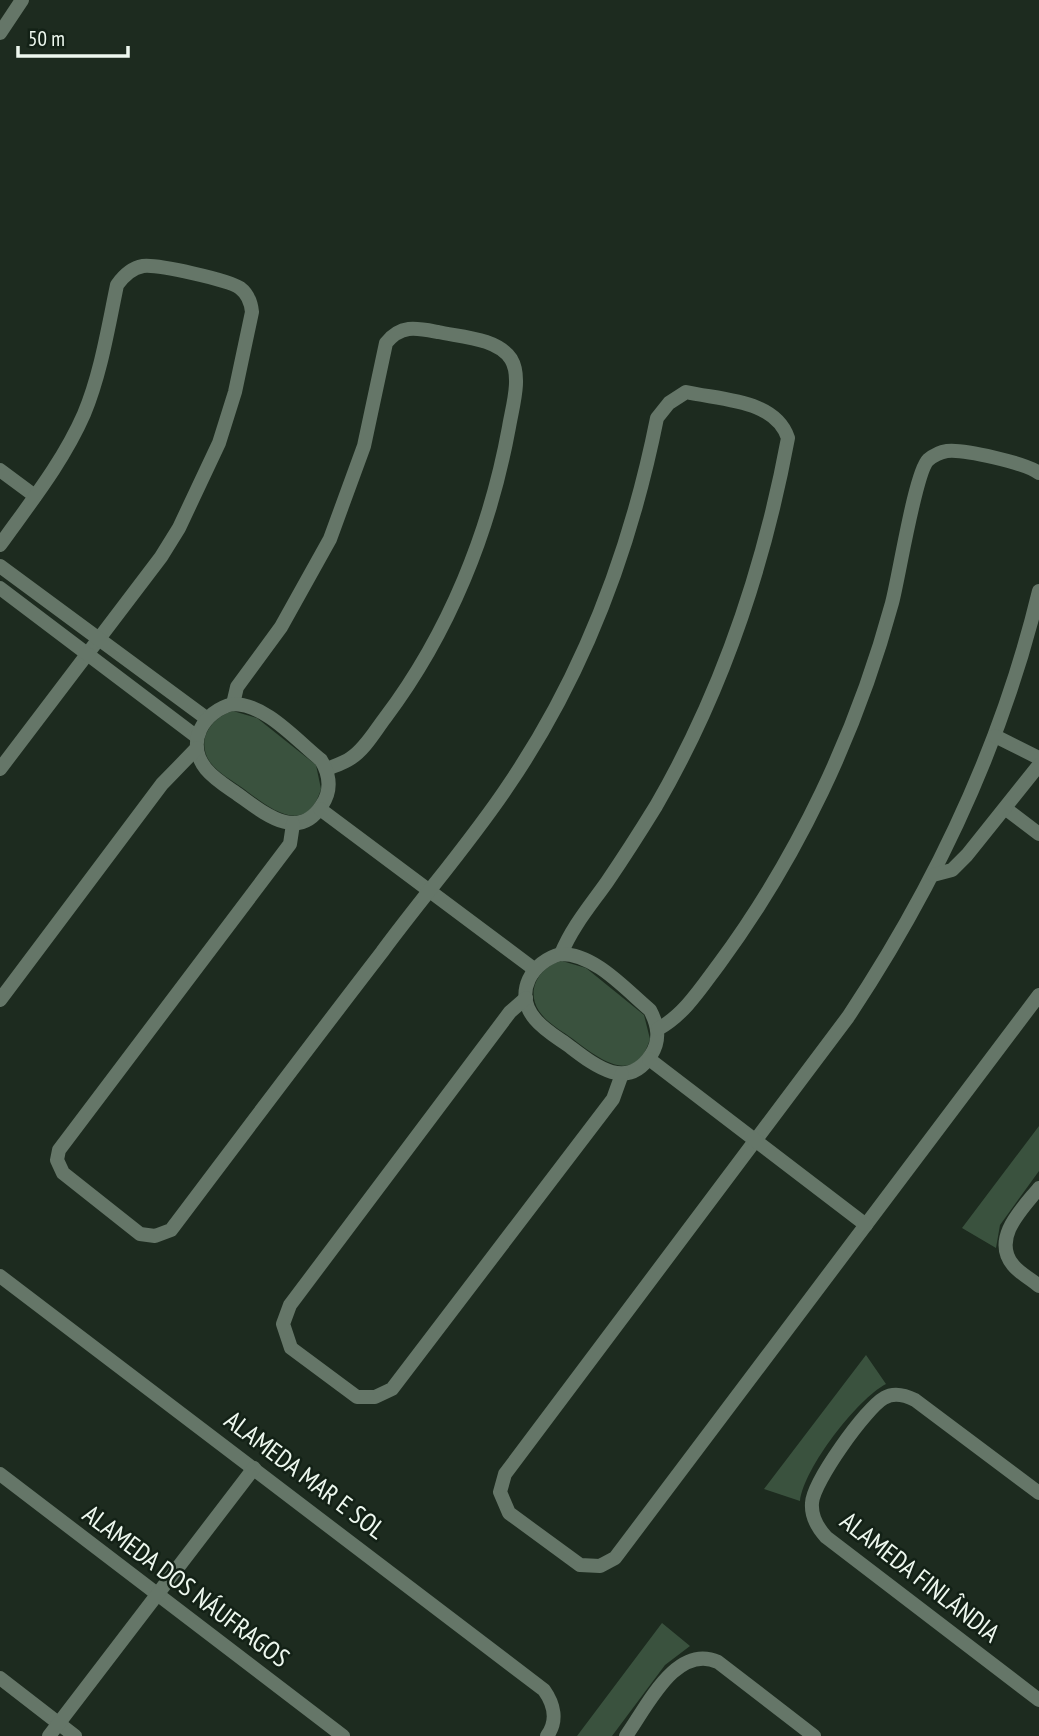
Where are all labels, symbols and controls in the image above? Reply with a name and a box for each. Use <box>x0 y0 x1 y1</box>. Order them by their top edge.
scale bar <box>18 14 128 58</box>
text: 50 m <box>28 25 65 52</box>
street label: ALAMEDA MAR E SOL <box>218 1403 392 1546</box>
street label: ALAMEDA DOS NÁUFRAGOS <box>76 1497 296 1674</box>
street label: ALAMEDA FINLÂNDIA <box>834 1504 1007 1650</box>

